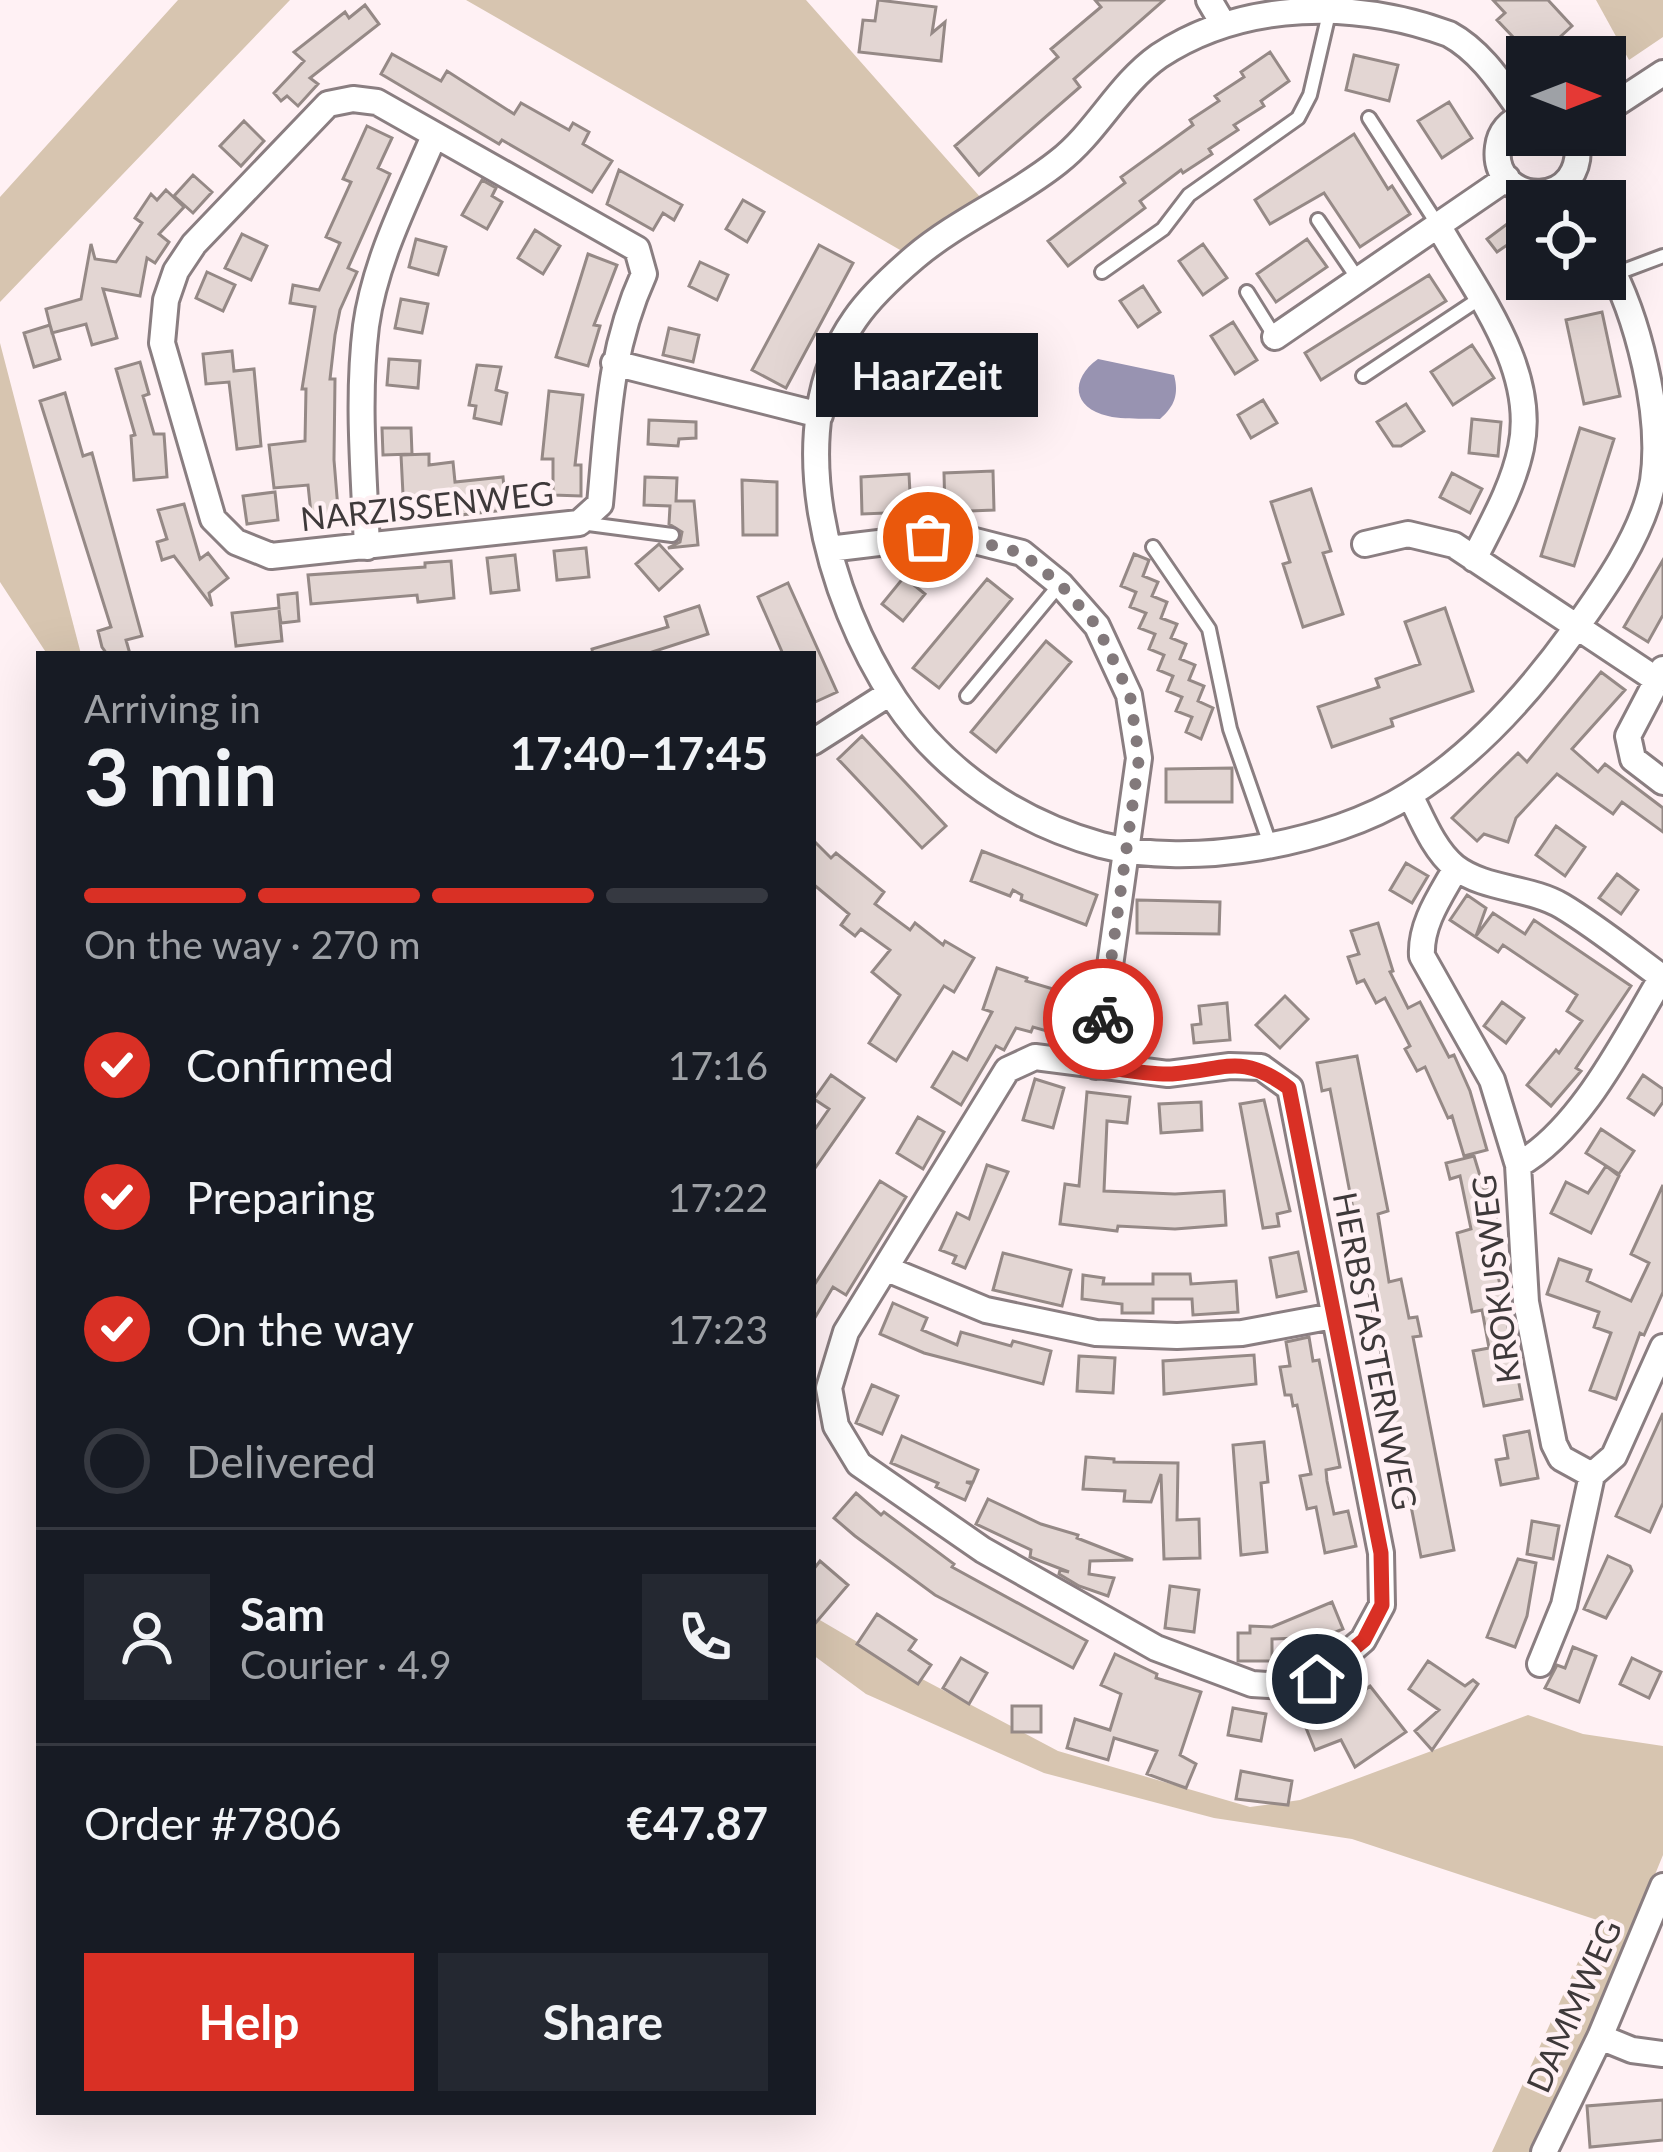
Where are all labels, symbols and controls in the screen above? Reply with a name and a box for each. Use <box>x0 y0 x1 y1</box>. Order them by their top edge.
north arrow <box>1506 36 1626 156</box>
map controls <box>1506 36 1626 300</box>
button: locate <box>1506 180 1626 300</box>
callout: HaarZeit <box>817 333 1039 417</box>
text: HaarZeit <box>852 352 1002 398</box>
street label: NARZISSENWEG <box>298 472 555 538</box>
pin <box>877 486 979 588</box>
icon: bag <box>895 504 961 570</box>
text: Arriving in <box>84 685 261 731</box>
text: 17:40–17:45 <box>510 726 768 780</box>
text: 3 min <box>84 729 277 823</box>
text: On the way · 270 m <box>84 921 421 967</box>
courier <box>1043 959 1163 1079</box>
icon: bike <box>1070 986 1136 1052</box>
icon: check <box>84 1032 150 1098</box>
text: Confirmed <box>186 1038 394 1092</box>
text: 17:16 <box>668 1042 768 1088</box>
icon: check <box>84 1164 150 1230</box>
text: Preparing <box>186 1170 375 1224</box>
street label: KROKUSWEG <box>1462 1173 1528 1386</box>
text: 17:22 <box>668 1174 768 1220</box>
street label: HERBSTASTERNWEG <box>1326 1189 1426 1513</box>
icon: check <box>84 1296 150 1362</box>
text: On the way <box>186 1302 414 1356</box>
text: 17:23 <box>668 1306 768 1352</box>
text: Delivered <box>186 1434 376 1488</box>
button: person <box>84 1574 210 1700</box>
button: phone <box>642 1574 768 1700</box>
text: Sam <box>240 1587 325 1641</box>
pin <box>1266 1628 1368 1730</box>
text: Courier · 4.9 <box>240 1641 452 1687</box>
icon: home <box>1284 1646 1350 1712</box>
text: Order #7806 <box>84 1796 342 1850</box>
text: €47.87 <box>627 1796 768 1850</box>
street label: DAMMWEG <box>1517 1913 1629 2098</box>
button: Help <box>84 1953 414 2091</box>
button: Share <box>438 1953 768 2091</box>

